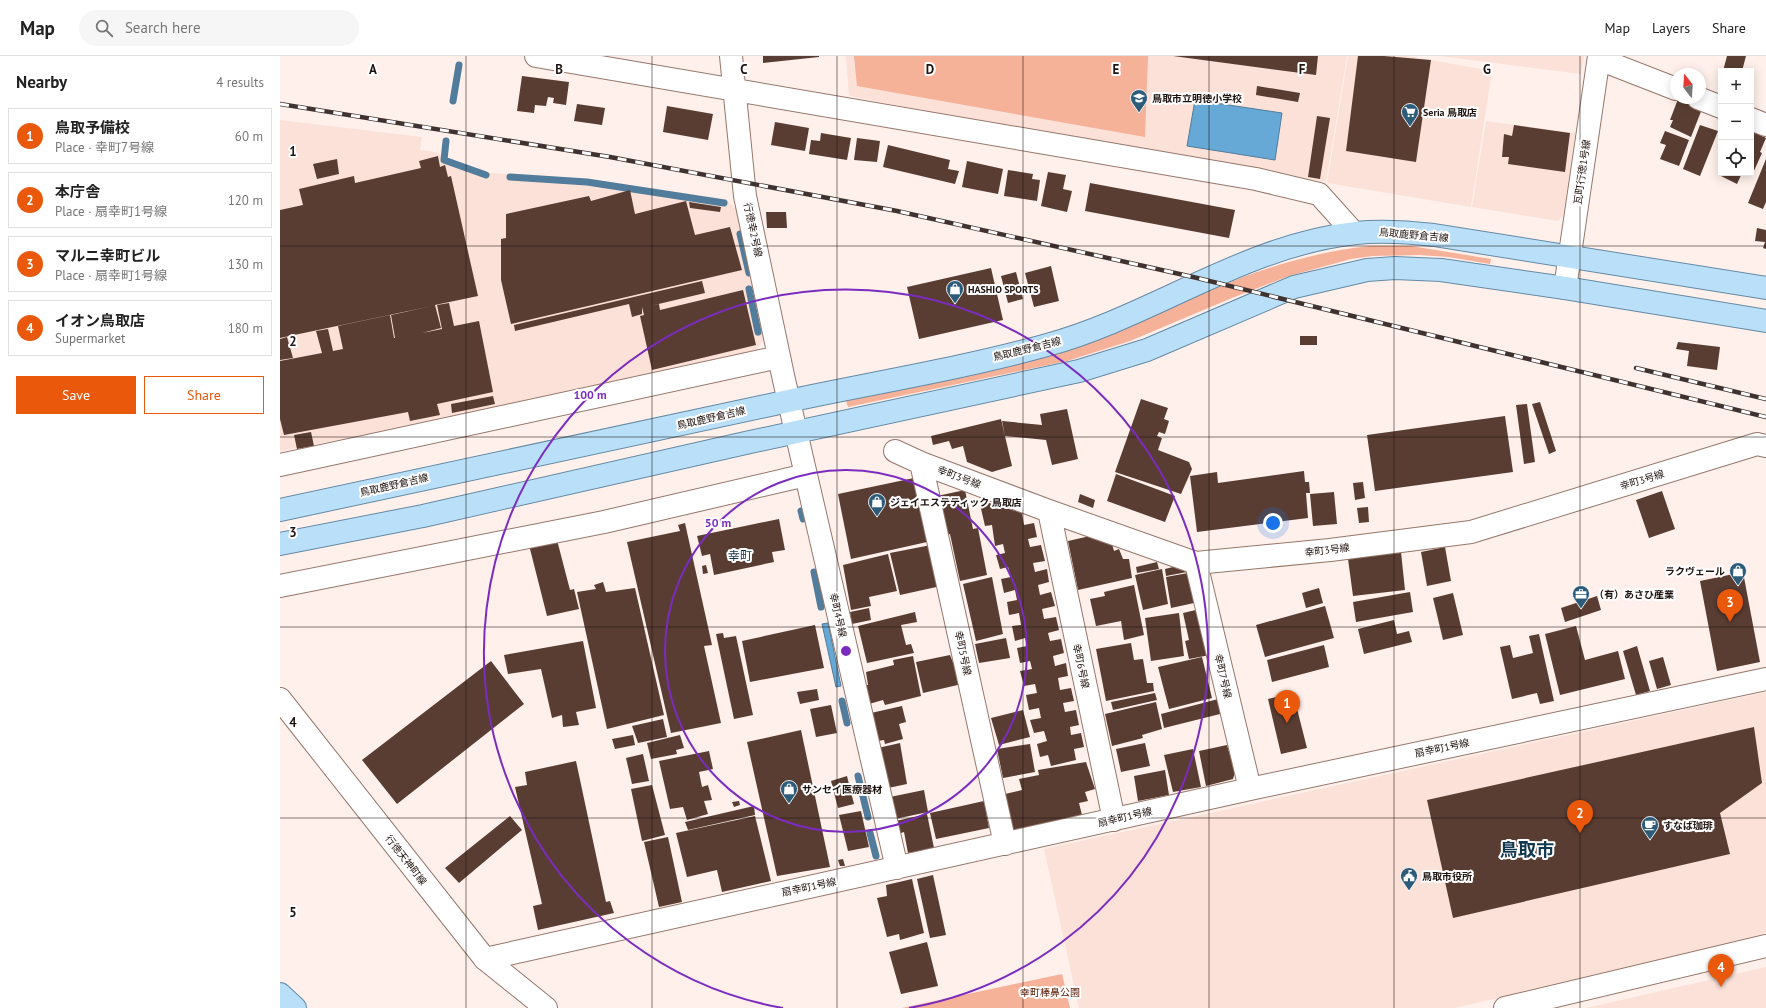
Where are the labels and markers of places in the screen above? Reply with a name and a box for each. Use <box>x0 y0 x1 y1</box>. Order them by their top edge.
school or university icon: 鳥取市立明徳小学校 <box>1129 88 1149 113</box>
place label: 鳥取市立明徳小学校 <box>1152 92 1242 105</box>
supermarket icon: Seria 鳥取店 <box>1400 102 1420 127</box>
place label: Seria 鳥取店 <box>1423 106 1477 119</box>
shop icon: HASHIO SPORTS <box>945 279 965 304</box>
place label: HASHIO SPORTS <box>968 283 1038 296</box>
shop icon: ジェイエステティック 鳥取店 <box>867 492 887 517</box>
place label: ジェイエステティック 鳥取店 <box>890 496 1022 509</box>
shop icon: ラクヴェール <box>1728 561 1748 586</box>
place label: ラクヴェール <box>1665 565 1725 578</box>
office icon: （有）あさひ産業 <box>1571 584 1591 609</box>
place label: （有）あさひ産業 <box>1594 588 1674 601</box>
pin: 3 <box>1717 589 1743 622</box>
centre of rings <box>839 644 853 658</box>
pin: 1 <box>1274 690 1300 723</box>
shop icon: サンセイ医療器材 <box>779 779 799 804</box>
place label: サンセイ医療器材 <box>802 783 882 796</box>
pin: 2 <box>1567 800 1593 833</box>
cafe icon: すなば珈琲 <box>1640 815 1660 840</box>
place label: すなば珈琲 <box>1663 819 1713 832</box>
public building icon: 鳥取市役所 <box>1399 866 1419 891</box>
place label: 鳥取市役所 <box>1422 870 1472 883</box>
pin: 4 <box>1708 954 1734 987</box>

